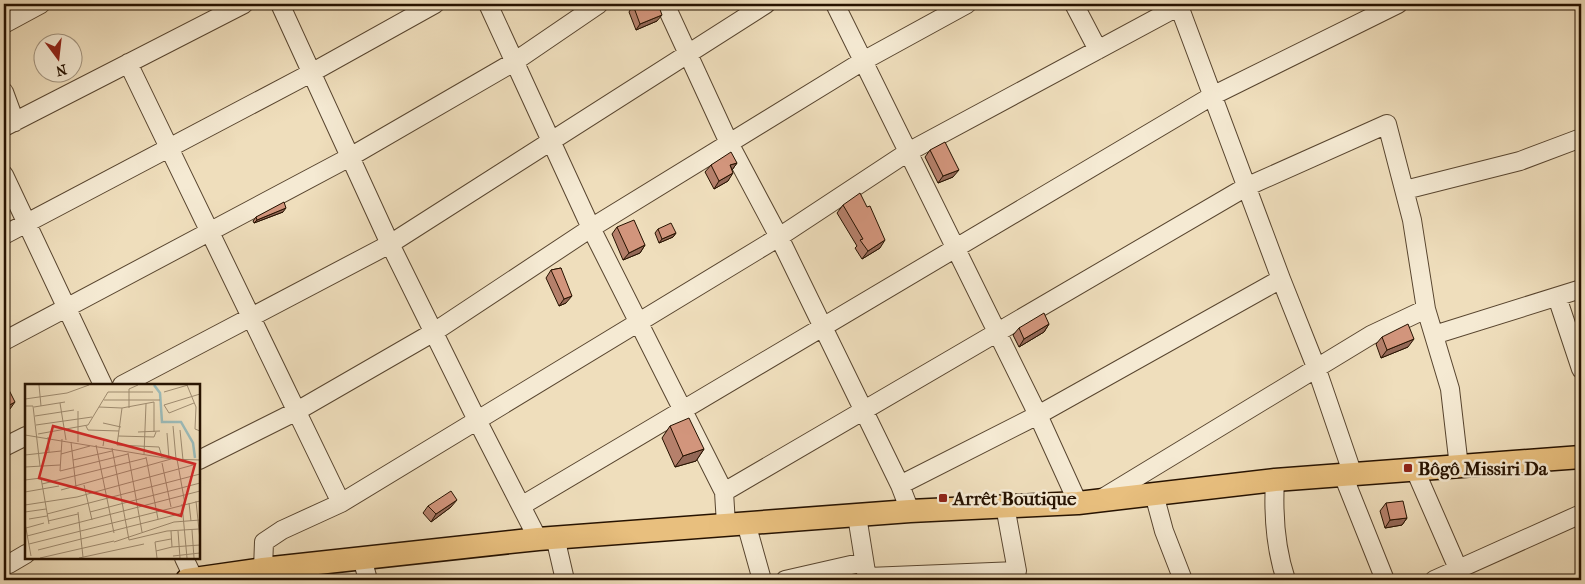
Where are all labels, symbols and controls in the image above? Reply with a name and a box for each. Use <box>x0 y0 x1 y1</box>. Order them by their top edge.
north arrow <box>32 32 82 82</box>
text: N <box>54 60 69 80</box>
inset map <box>25 384 200 559</box>
place label: Bôgô Missiri Da <box>1418 458 1549 480</box>
marker: Bôgô Missiri Da <box>1402 462 1414 474</box>
place label: Arrêt Boutique <box>952 488 1077 510</box>
marker: Arrêt Boutique <box>937 492 949 504</box>

